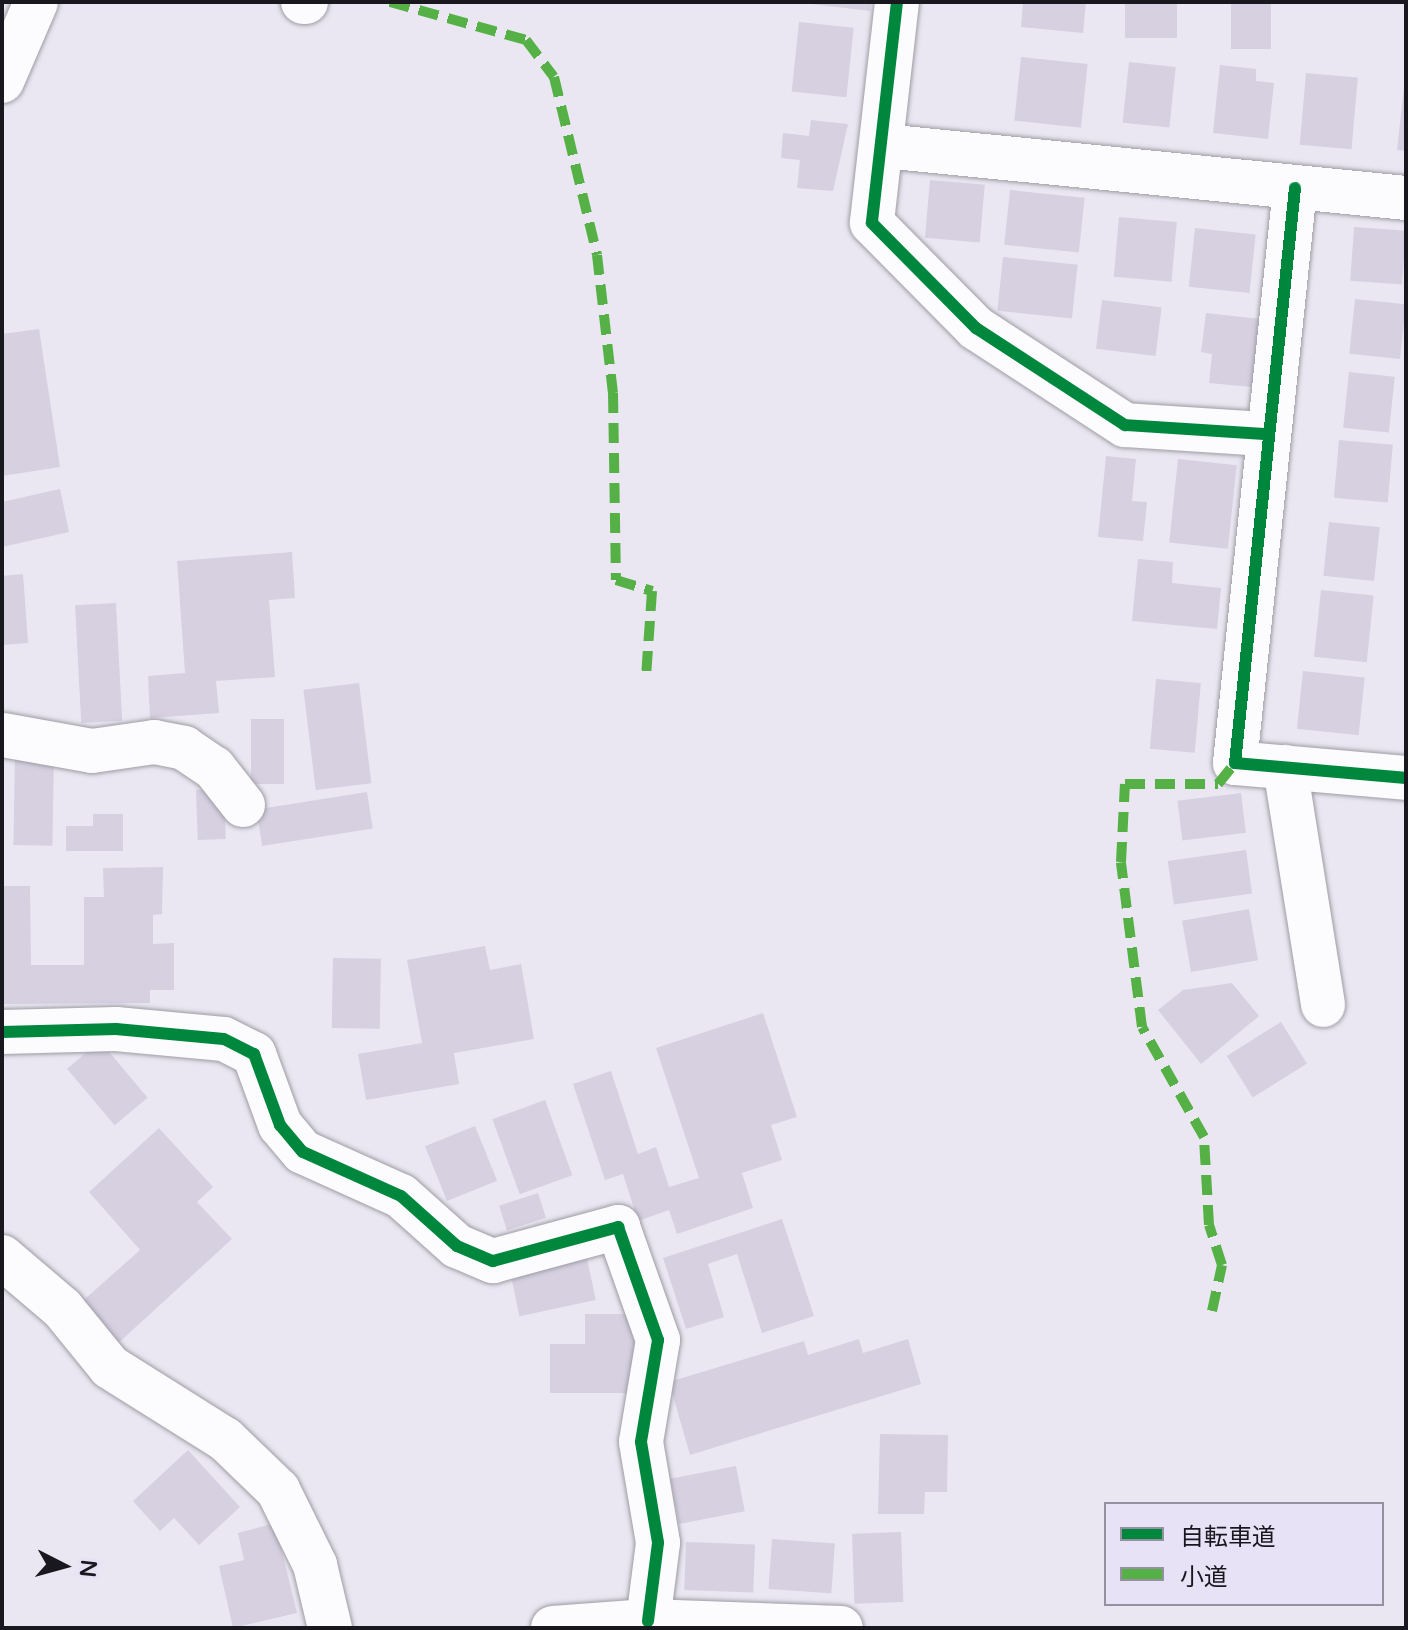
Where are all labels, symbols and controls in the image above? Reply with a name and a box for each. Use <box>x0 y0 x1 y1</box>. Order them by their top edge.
legend <box>1104 1502 1384 1606</box>
text: 自転車道 <box>1180 1523 1276 1552</box>
north arrow <box>24 1526 104 1606</box>
text: N <box>74 1558 102 1579</box>
text: 小道 <box>1180 1563 1228 1592</box>

